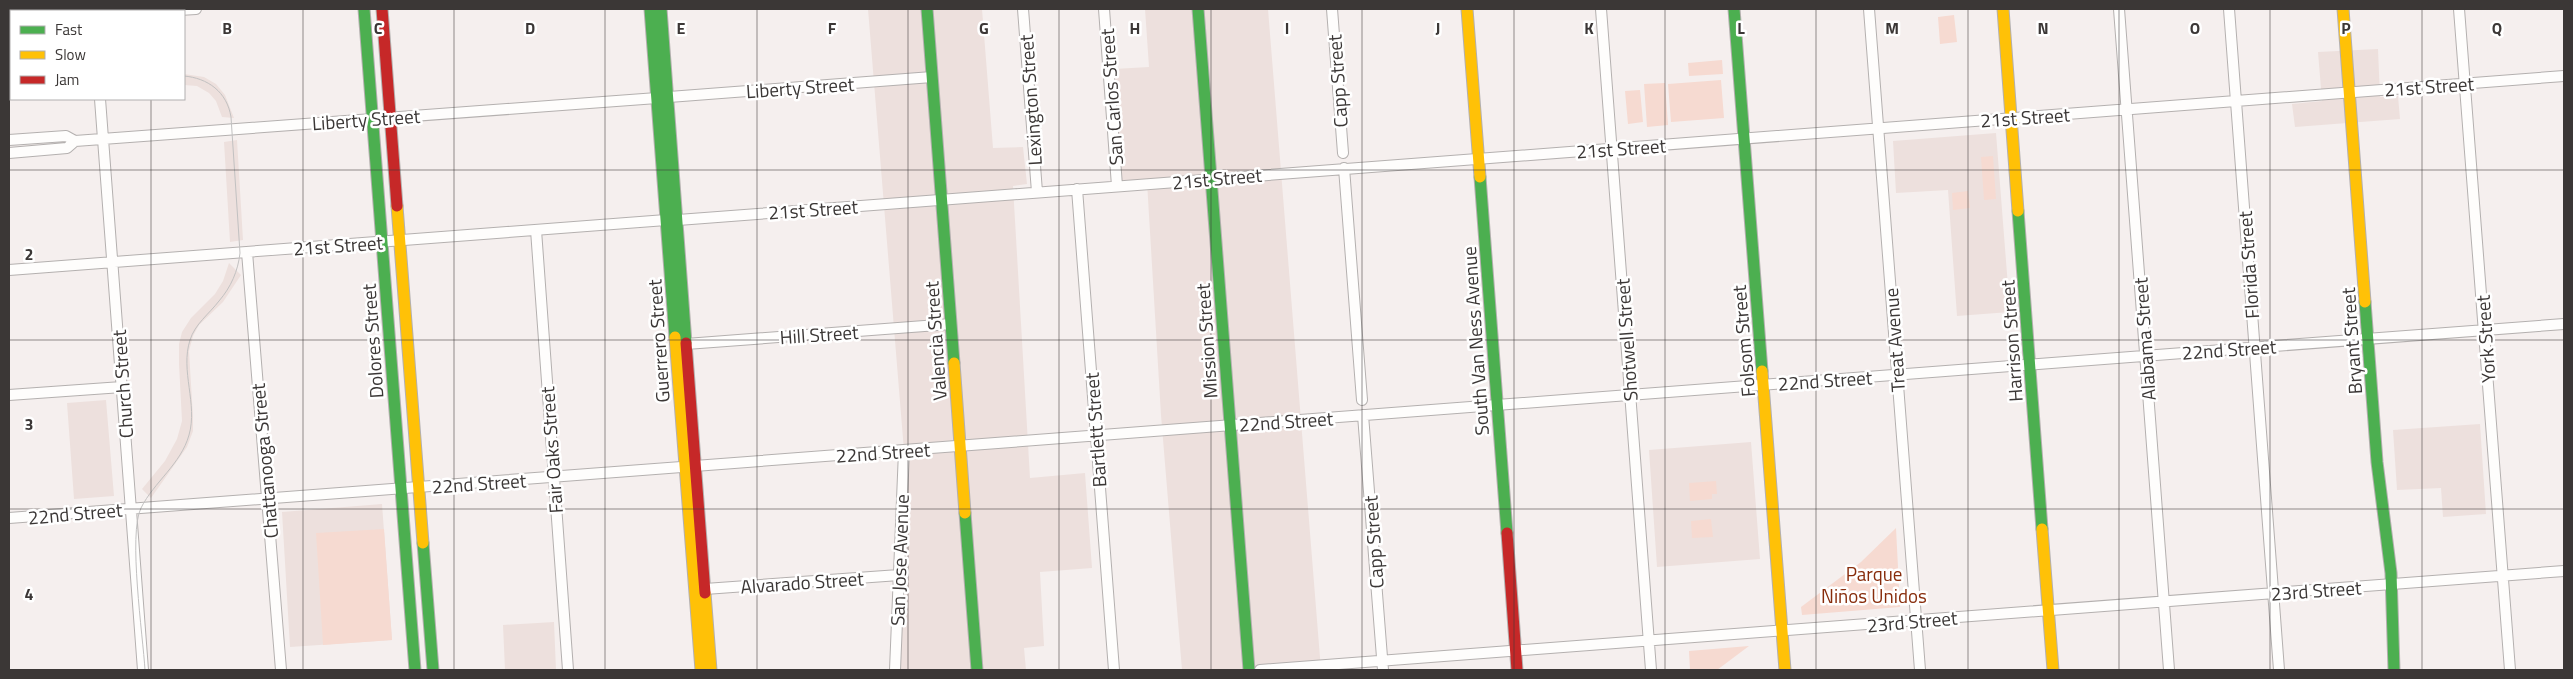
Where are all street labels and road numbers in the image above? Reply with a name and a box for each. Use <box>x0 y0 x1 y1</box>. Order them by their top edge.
street label: San Carlos Street <box>1092 27 1130 166</box>
street label: Lexington Street <box>1011 33 1049 167</box>
street label: Capp Street <box>1319 33 1355 128</box>
street label: 21st Street <box>2383 68 2475 104</box>
street label: Liberty Street <box>745 69 855 105</box>
street label: 21st Street <box>1979 99 2071 135</box>
street label: Liberty Street <box>311 101 421 137</box>
street label: 21st Street <box>1575 130 1667 166</box>
street label: 21st Street <box>1171 160 1263 196</box>
street label: 21st Street <box>767 191 859 227</box>
street label: Florida Street <box>2230 210 2266 320</box>
street label: 21st Street <box>292 227 384 263</box>
street label: South Van Ness Avenue <box>1454 245 1496 437</box>
street label: Alabama Street <box>2125 276 2163 402</box>
street label: Shotwell Street <box>1607 277 1645 402</box>
street label: Guerrero Street <box>639 278 677 404</box>
street label: Harrison Street <box>1992 279 2030 403</box>
street label: Valencia Street <box>916 280 954 402</box>
street label: Dolores Street <box>354 282 390 399</box>
street label: Mission Street <box>1187 282 1224 400</box>
street label: Folsom Street <box>1724 284 1762 398</box>
street label: Bryant Street <box>2333 286 2369 395</box>
street label: Treat Avenue <box>1876 287 1912 393</box>
street label: York Street <box>2467 294 2503 384</box>
street label: Hill Street <box>779 317 860 351</box>
street label: Church Street <box>104 328 140 439</box>
street label: 22nd Street <box>2181 331 2278 367</box>
street label: 22nd Street <box>1777 362 1874 398</box>
street label: Bartlett Street <box>1077 371 1113 488</box>
street label: Chattanooga Street <box>243 382 285 540</box>
street label: Fair Oaks Street <box>532 385 570 514</box>
street label: 22nd Street <box>1238 403 1335 439</box>
street label: 22nd Street <box>835 434 932 470</box>
street label: 22nd Street <box>431 465 528 501</box>
street label: 22nd Street <box>27 494 124 532</box>
street label: San Jose Avenue <box>882 494 916 626</box>
street label: Capp Street <box>1355 494 1391 589</box>
street label: Alvarado Street <box>739 563 865 601</box>
street label: 23rd Street <box>2270 572 2363 608</box>
street label: 23rd Street <box>1865 603 1959 639</box>

